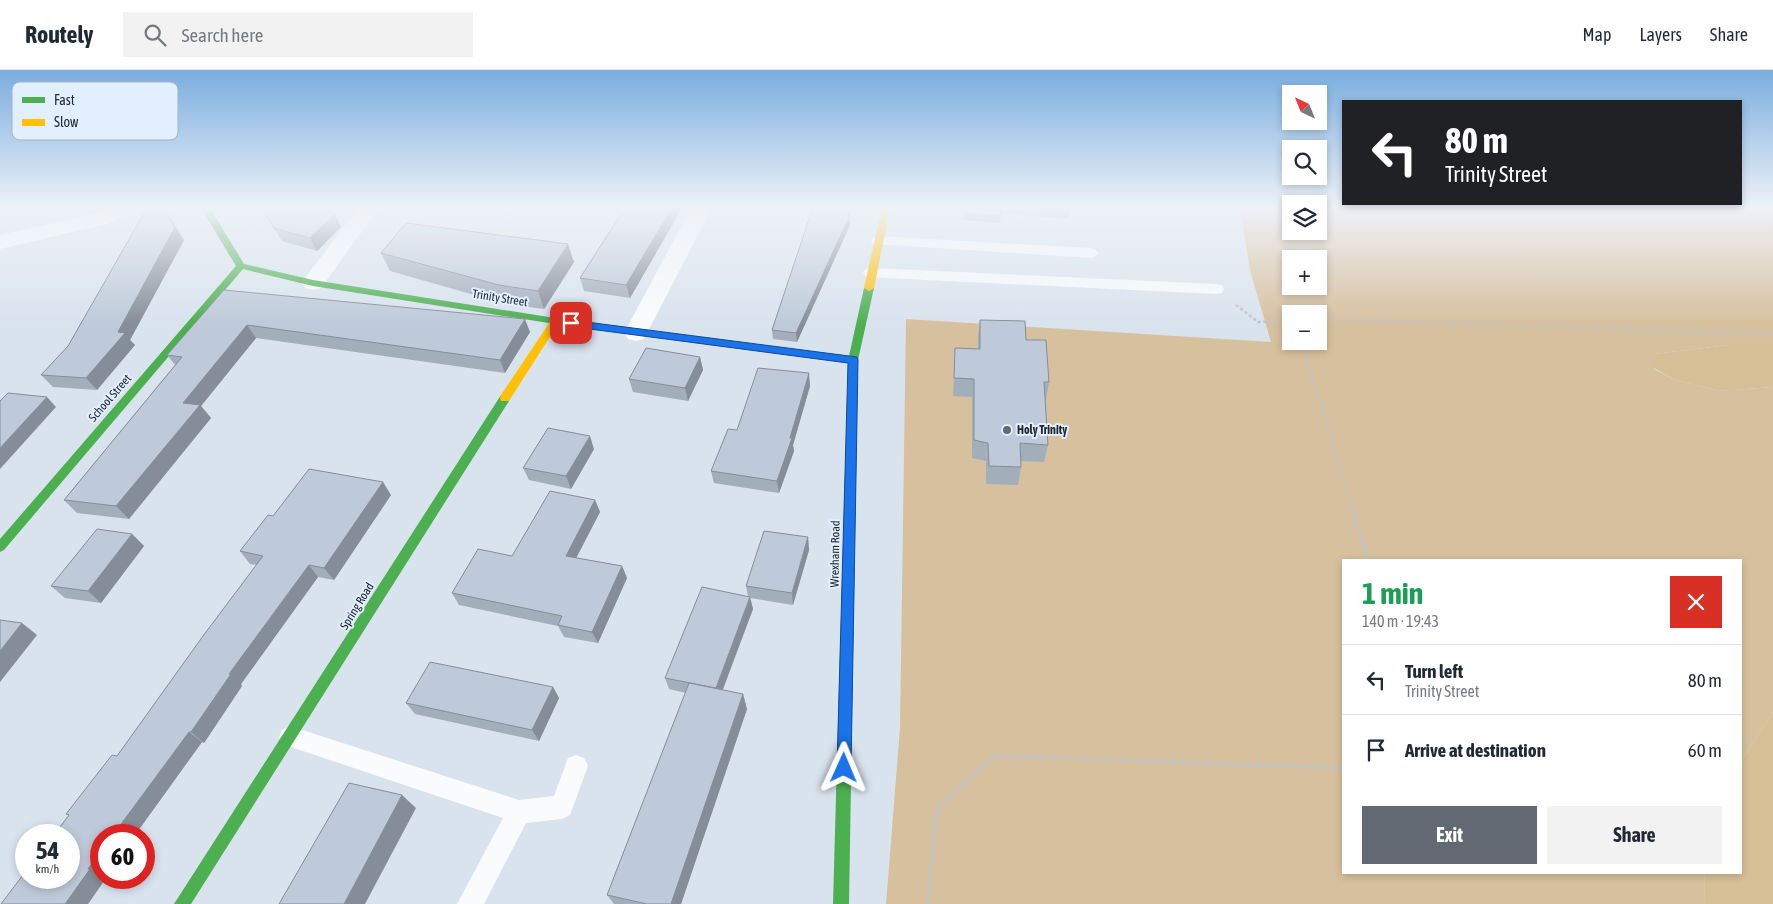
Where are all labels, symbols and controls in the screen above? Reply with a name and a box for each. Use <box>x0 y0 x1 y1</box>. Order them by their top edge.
search box <box>123 12 473 57</box>
text: Routely <box>25 21 93 48</box>
icon: search <box>141 21 169 49</box>
text: Search here <box>181 24 263 46</box>
text: Map <box>1582 24 1611 45</box>
text: Layers <box>1639 24 1682 45</box>
text: Share <box>1710 24 1748 45</box>
legend <box>12 82 178 140</box>
north arrow <box>1282 85 1328 130</box>
map controls <box>1282 85 1327 350</box>
text: Fast <box>54 92 75 108</box>
text: Slow <box>54 114 79 130</box>
icon: left <box>1362 120 1427 185</box>
text: 80 m <box>1445 120 1508 160</box>
button: search <box>1282 140 1327 185</box>
text: Trinity Street <box>1445 161 1547 187</box>
button: layers <box>1282 195 1327 240</box>
button: + <box>1282 250 1327 295</box>
street label: Trinity Street <box>471 287 529 309</box>
pin <box>550 302 592 344</box>
button: − <box>1282 305 1327 350</box>
icon: arrive <box>557 309 585 337</box>
street label: School Street <box>86 371 135 424</box>
place label: Holy Trinity <box>1017 423 1067 437</box>
marker: Holy Trinity <box>1001 424 1013 436</box>
street label: Wrexham Road <box>827 520 843 588</box>
text: 1 min <box>1362 576 1423 610</box>
button: close <box>1670 576 1722 628</box>
street label: Spring Road <box>337 580 377 632</box>
text: 140 m · 19:43 <box>1362 612 1439 630</box>
text: Turn left <box>1405 660 1463 682</box>
icon: left <box>1362 666 1390 694</box>
text: 80 m <box>1688 669 1722 691</box>
text: Trinity Street <box>1405 682 1479 700</box>
icon: arrive <box>1362 736 1390 764</box>
text: Arrive at destination <box>1405 739 1546 761</box>
text: 60 m <box>1688 739 1722 761</box>
position arrow <box>817 741 869 793</box>
button: Exit <box>1362 806 1537 864</box>
button: Share <box>1547 806 1722 864</box>
speed limit sign: 60 <box>90 824 155 889</box>
text: 54 <box>36 836 59 864</box>
text: km/h <box>36 862 59 876</box>

